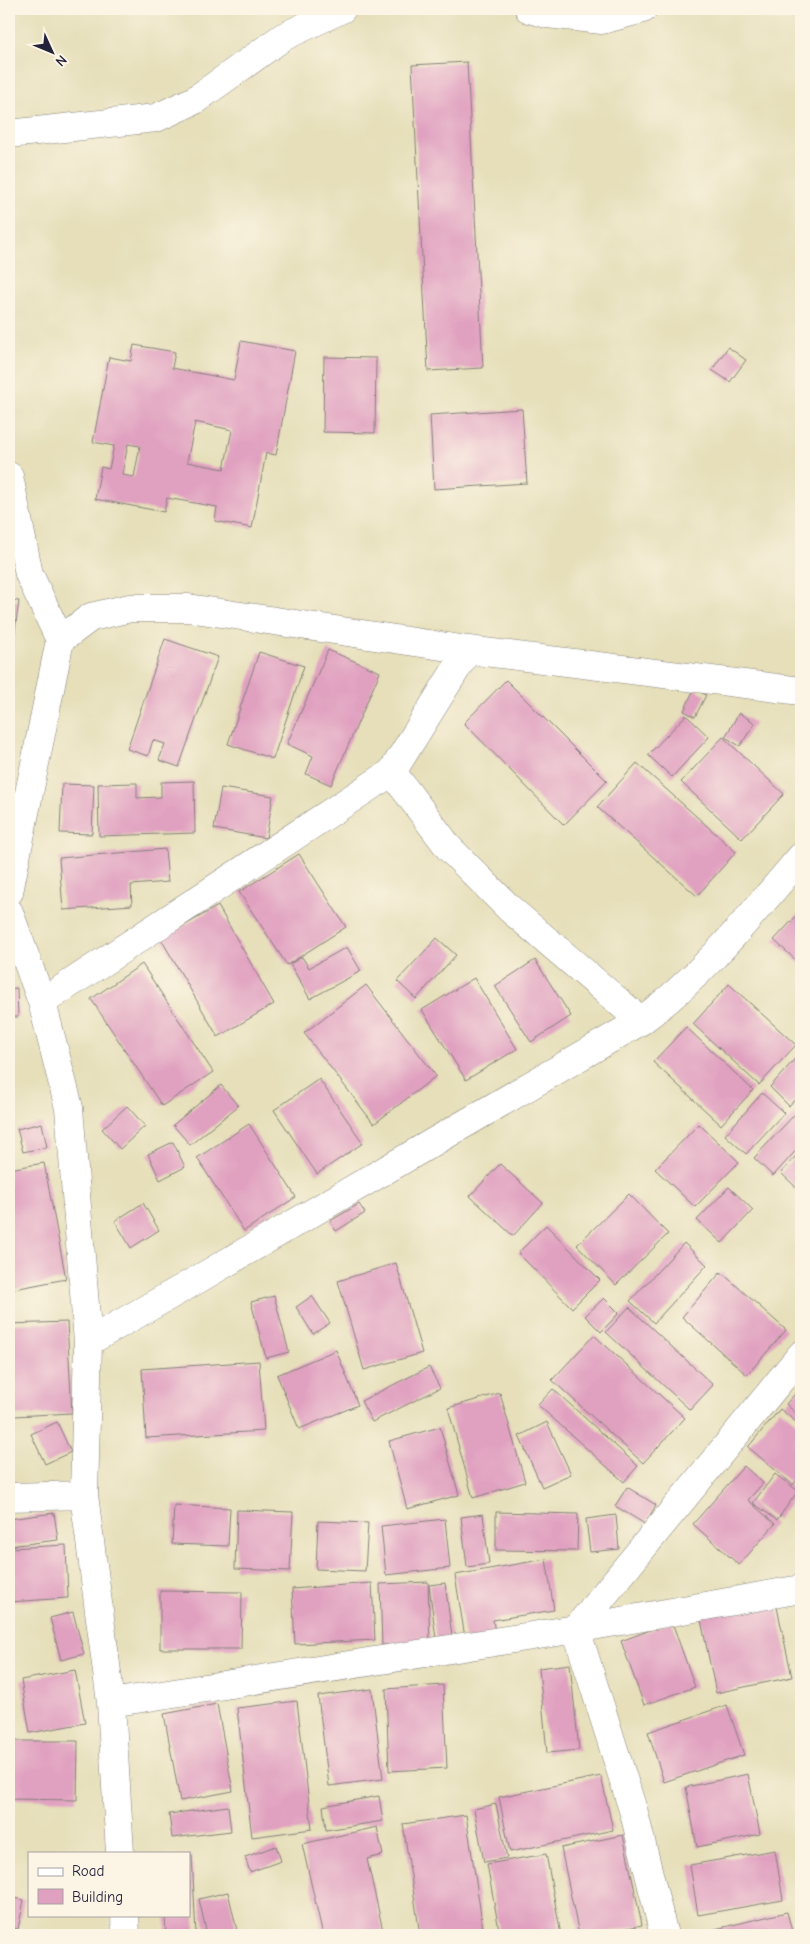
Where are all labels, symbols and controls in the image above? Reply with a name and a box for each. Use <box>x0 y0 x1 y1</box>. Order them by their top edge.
north arrow <box>28 28 78 78</box>
text: N <box>52 51 70 70</box>
legend <box>28 1852 190 1916</box>
text: Road <box>72 1862 104 1880</box>
text: Building <box>72 1888 123 1906</box>

